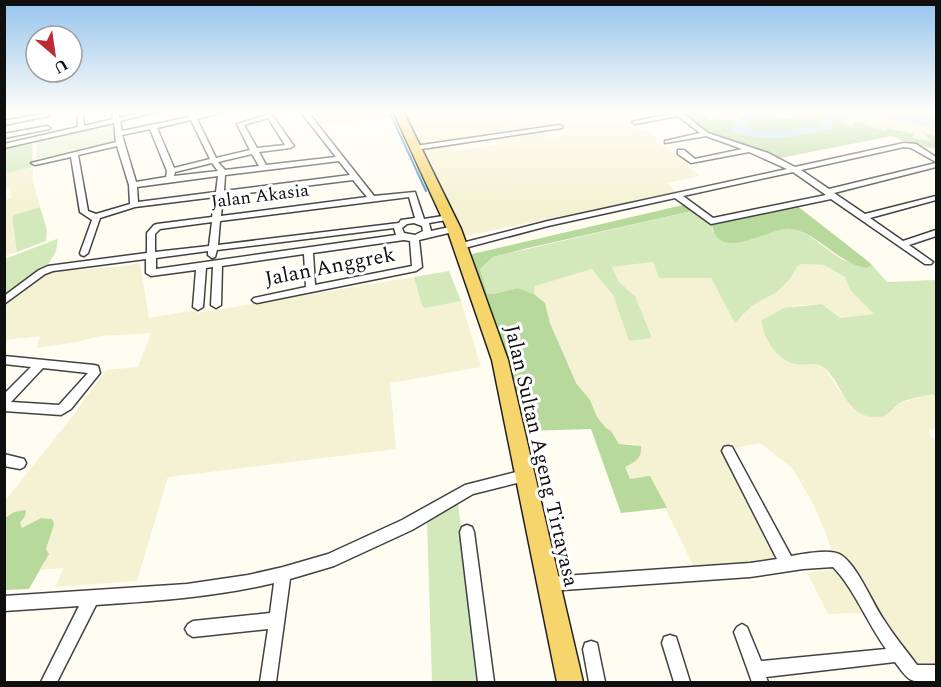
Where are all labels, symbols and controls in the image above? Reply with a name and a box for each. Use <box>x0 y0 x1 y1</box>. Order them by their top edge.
north arrow <box>24 24 84 84</box>
text: U <box>49 52 72 80</box>
street label: Jalan Akasia <box>210 177 311 215</box>
street label: Jalan Anggrek <box>262 239 398 295</box>
street label: Jalan Sultan Ageng Tirtayasa <box>495 322 587 591</box>

